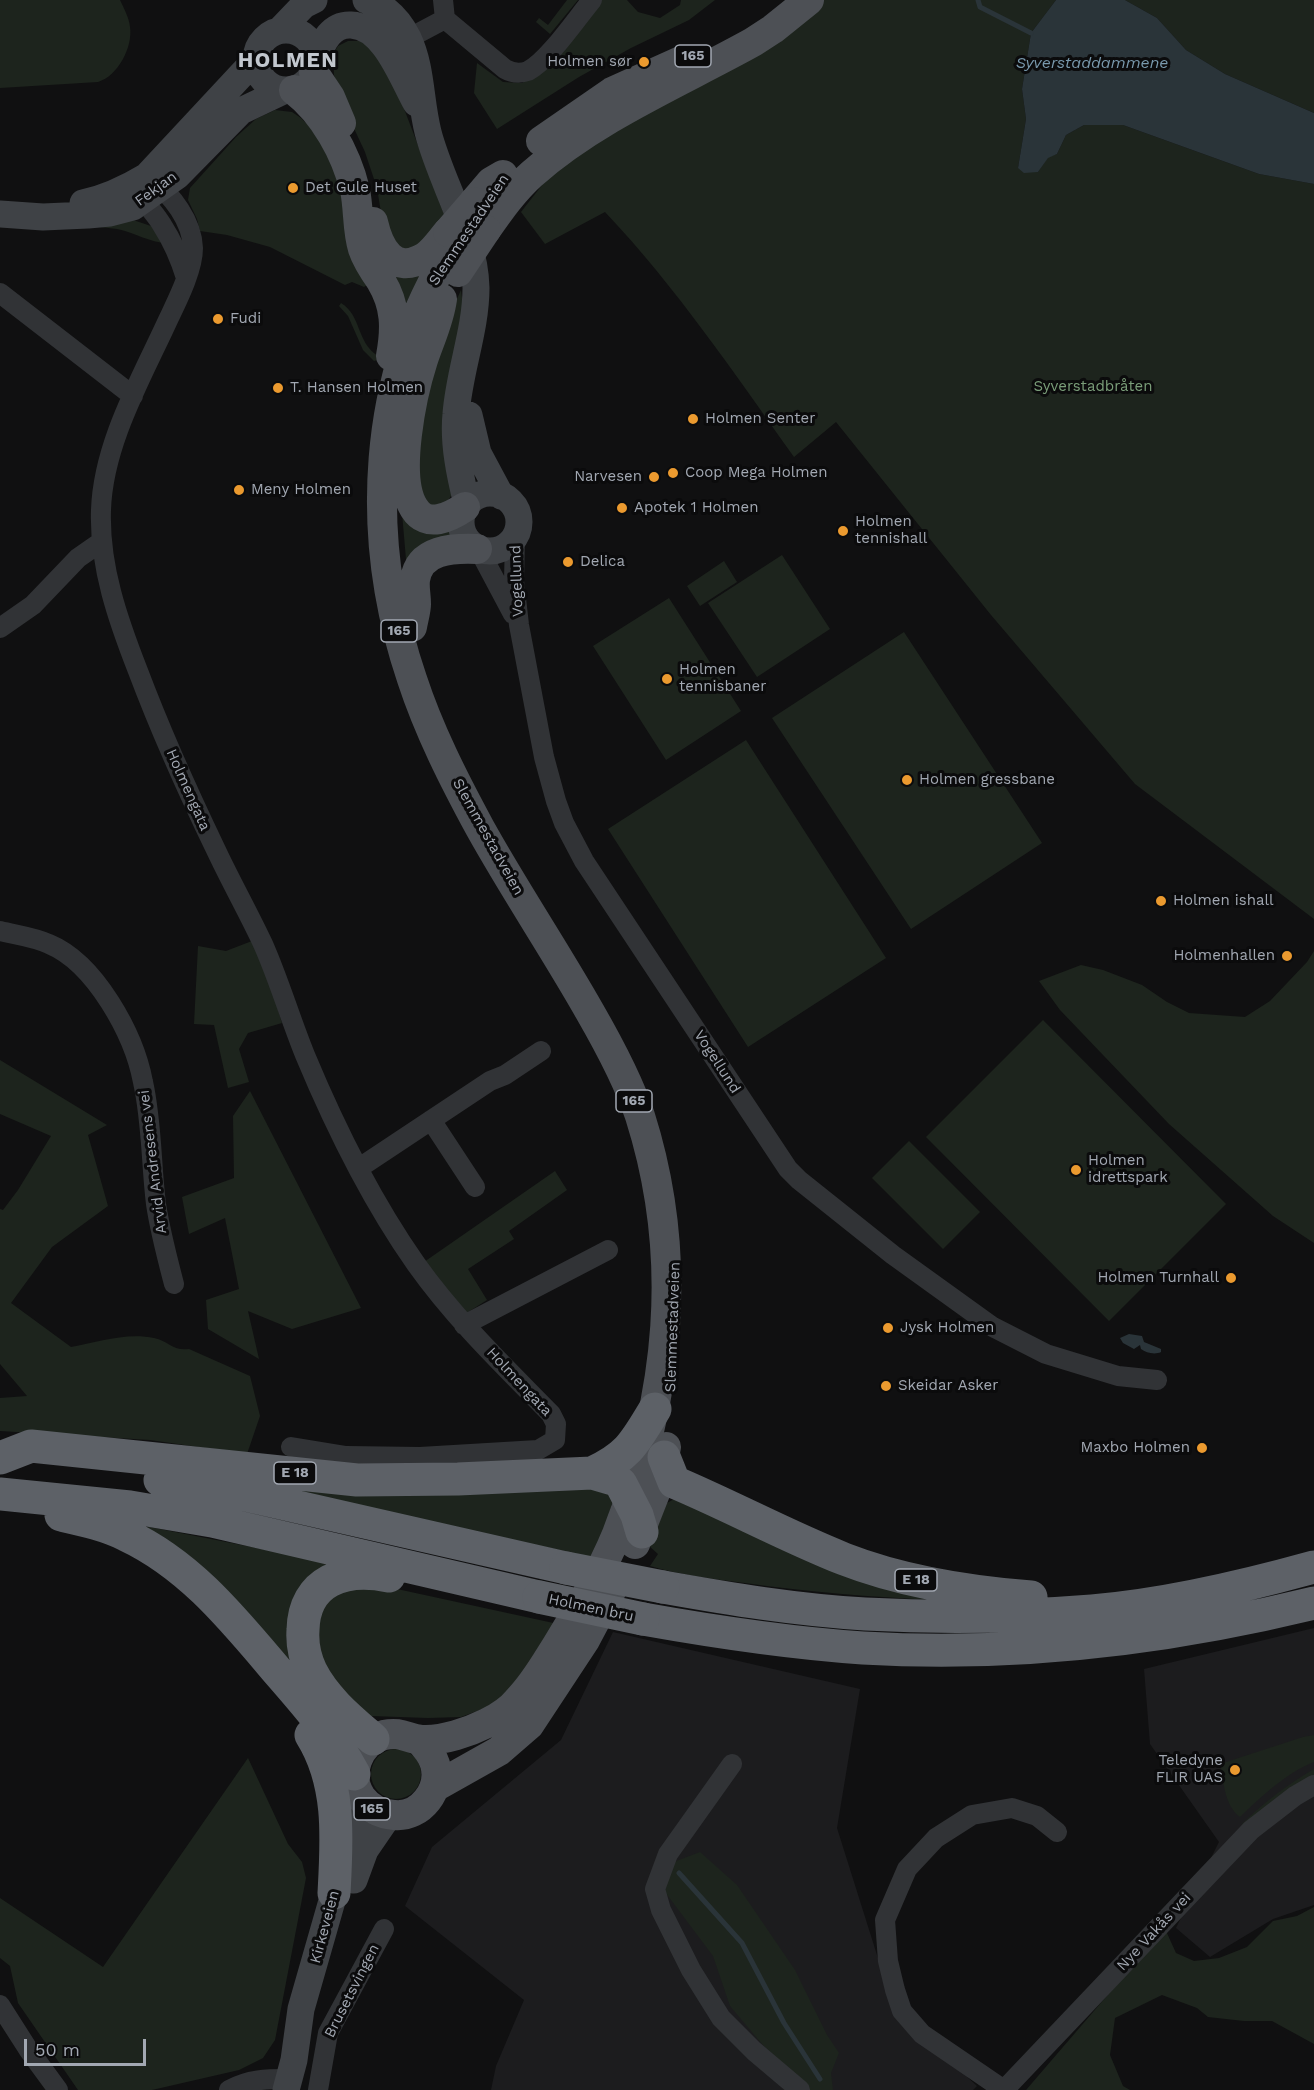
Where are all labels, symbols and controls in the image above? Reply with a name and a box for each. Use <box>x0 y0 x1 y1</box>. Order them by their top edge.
road number: 165 <box>675 45 711 67</box>
district label: HOLMEN <box>238 48 338 74</box>
place label: Holmen sør <box>547 53 632 71</box>
water label: Syverstaddammene <box>1016 53 1168 73</box>
marker: Holmen sør <box>637 55 651 69</box>
street label: Fekjan <box>132 168 180 210</box>
street label: Slemmestadveien <box>425 171 513 289</box>
place label: Det Gule Huset <box>305 179 417 197</box>
marker: Det Gule Huset <box>286 181 300 195</box>
place label: Fudi <box>230 310 261 328</box>
marker: Fudi <box>211 312 225 326</box>
park label: Syverstadbråten <box>1033 378 1153 396</box>
place label: T. Hansen Holmen <box>290 379 423 397</box>
marker: T. Hansen Holmen <box>271 381 285 395</box>
place label: Holmen Senter <box>705 410 815 428</box>
marker: Holmen Senter <box>686 412 700 426</box>
place label: Coop Mega Holmen <box>685 464 827 482</box>
marker: Coop Mega Holmen <box>666 466 680 480</box>
place label: Narvesen <box>574 468 642 486</box>
marker: Narvesen <box>647 470 661 484</box>
place label: Meny Holmen <box>251 481 351 499</box>
marker: Meny Holmen <box>232 483 246 497</box>
place label: Apotek 1 Holmen <box>634 499 758 517</box>
marker: Apotek 1 Holmen <box>615 501 629 515</box>
place label: Holmen tennishall <box>855 513 927 548</box>
marker: Holmen tennishall <box>836 524 850 538</box>
street label: Vogellund <box>507 545 527 617</box>
place label: Delica <box>580 553 625 571</box>
marker: Delica <box>561 555 575 569</box>
road number: 165 <box>381 620 417 642</box>
place label: Holmen tennisbaner <box>679 661 766 696</box>
marker: Holmen tennisbaner <box>660 672 674 686</box>
street label: Holmengata <box>162 746 214 834</box>
place label: Holmen gressbane <box>919 771 1055 789</box>
marker: Holmen gressbane <box>900 773 914 787</box>
street label: Slemmestadveien <box>448 776 528 898</box>
place label: Holmen ishall <box>1173 892 1274 910</box>
marker: Holmen ishall <box>1154 894 1168 908</box>
place label: Holmenhallen <box>1173 947 1275 965</box>
marker: Holmenhallen <box>1280 949 1294 963</box>
street label: Vogellund <box>690 1027 744 1097</box>
street label: Arvid Andresens vei <box>135 1089 171 1235</box>
road number: 165 <box>616 1090 652 1112</box>
place label: Holmen idrettspark <box>1088 1152 1168 1187</box>
marker: Holmen idrettspark <box>1069 1163 1083 1177</box>
street label: Slemmestadveien <box>662 1261 684 1393</box>
place label: Holmen Turnhall <box>1097 1269 1219 1287</box>
marker: Holmen Turnhall <box>1224 1271 1238 1285</box>
place label: Jysk Holmen <box>900 1319 994 1337</box>
marker: Jysk Holmen <box>881 1321 895 1335</box>
street label: Holmengata <box>483 1344 555 1420</box>
place label: Skeidar Asker <box>898 1377 998 1395</box>
marker: Skeidar Asker <box>879 1379 893 1393</box>
place label: Maxbo Holmen <box>1081 1439 1190 1457</box>
marker: Maxbo Holmen <box>1195 1441 1209 1455</box>
road number: E 18 <box>274 1462 316 1484</box>
road number: E 18 <box>895 1569 937 1591</box>
street label: Holmen bru <box>547 1590 635 1626</box>
place label: Teledyne FLIR UAS <box>1156 1752 1223 1787</box>
marker: Teledyne FLIR UAS <box>1228 1763 1242 1777</box>
road number: 165 <box>354 1798 390 1820</box>
street label: Kirkeveien <box>307 1888 343 1966</box>
street label: Nye Vakås vei <box>1113 1889 1195 1975</box>
street label: Brusetsvingen <box>321 1941 383 2041</box>
scale bar <box>27 2027 148 2065</box>
text: 50 m <box>35 2039 80 2060</box>

